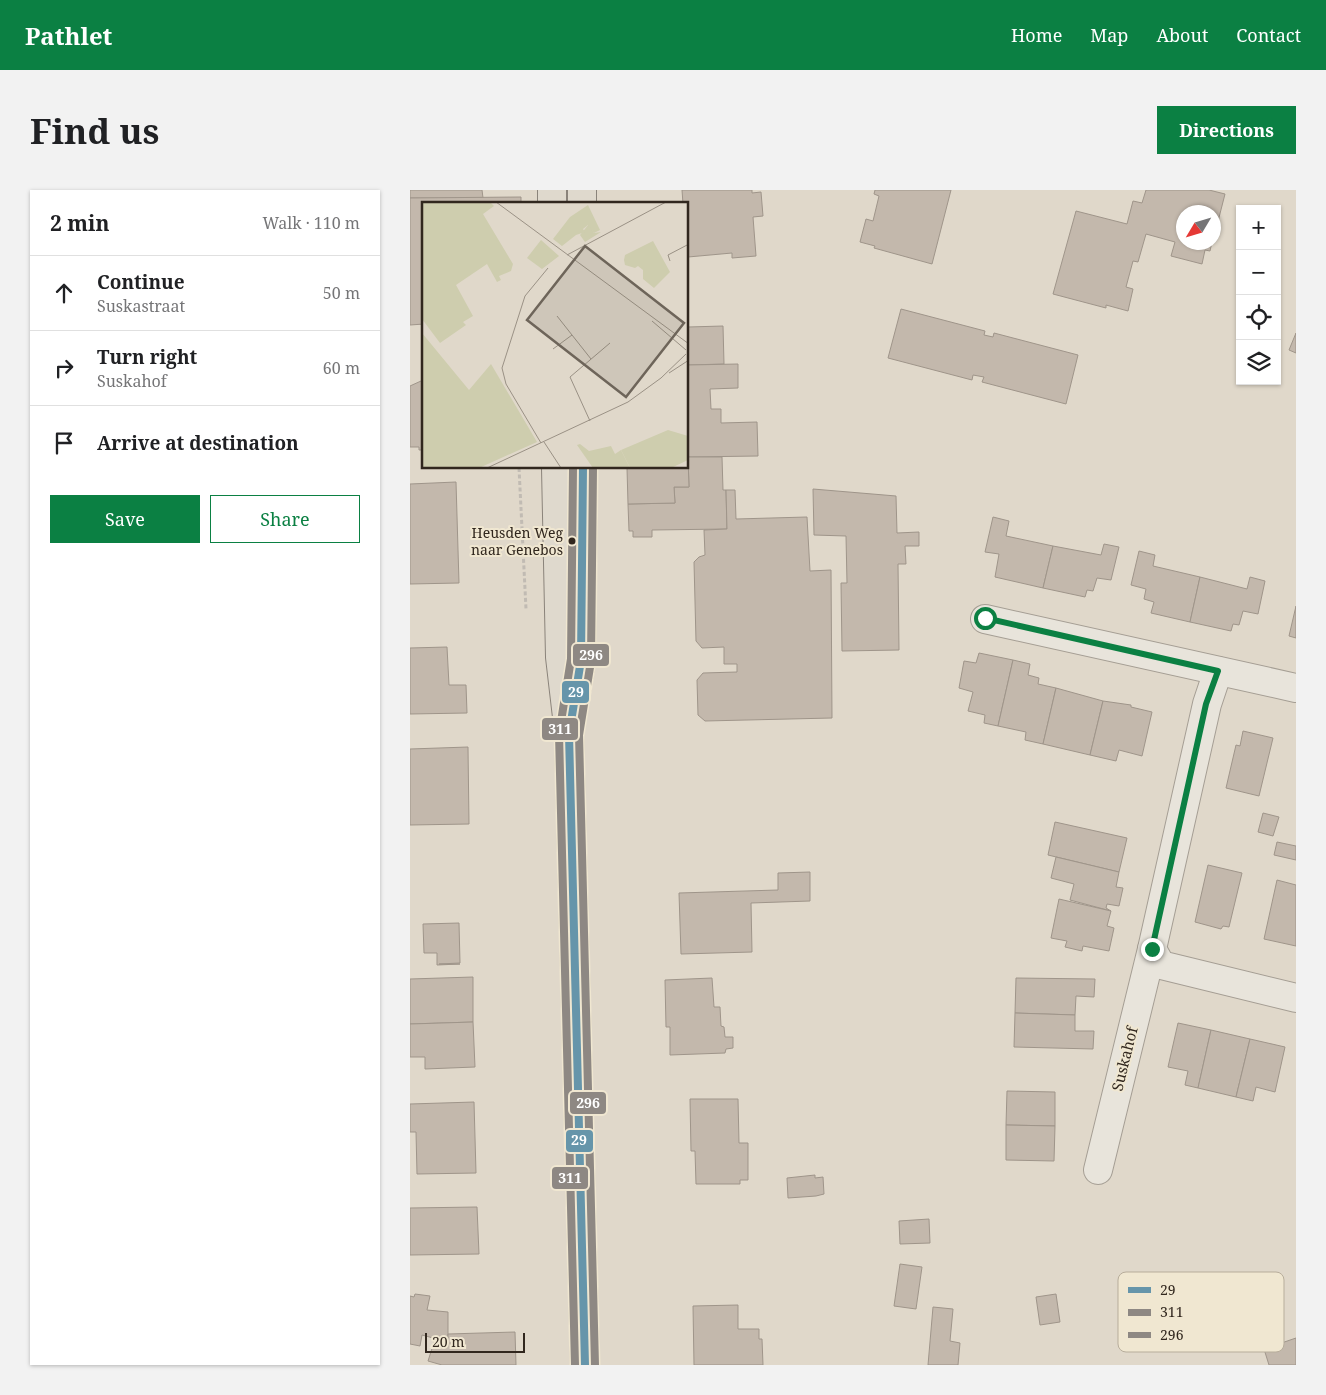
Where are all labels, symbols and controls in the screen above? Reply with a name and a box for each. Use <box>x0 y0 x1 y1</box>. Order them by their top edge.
text: Pathlet <box>25 19 112 52</box>
text: Home <box>1011 23 1062 47</box>
text: Map <box>1090 23 1128 47</box>
text: About <box>1156 23 1208 47</box>
text: Contact <box>1236 23 1301 47</box>
button: Directions <box>1157 106 1296 154</box>
text: Find us <box>30 107 159 154</box>
inset map <box>422 202 689 469</box>
north arrow <box>1176 205 1221 250</box>
map controls <box>1236 205 1281 385</box>
button: + <box>1236 205 1281 250</box>
text: 2 min <box>50 209 109 237</box>
text: Walk · 110 m <box>263 212 360 234</box>
button: − <box>1236 250 1281 295</box>
text: Continue <box>97 269 185 295</box>
icon: ahead <box>50 279 78 307</box>
text: 50 m <box>323 282 360 304</box>
text: Suskastraat <box>97 295 185 317</box>
button: locate <box>1236 295 1281 340</box>
button: layers <box>1236 340 1281 385</box>
text: Turn right <box>97 344 197 370</box>
icon: right <box>50 354 78 382</box>
text: 60 m <box>323 357 360 379</box>
text: Suskahof <box>97 370 167 392</box>
icon: arrive <box>50 429 78 457</box>
text: Arrive at destination <box>97 430 299 456</box>
button: Save <box>50 495 200 543</box>
button: Share <box>210 495 360 543</box>
place label: Heusden Weg naar Genebos <box>471 523 563 559</box>
marker: Heusden Weg naar Genebos <box>567 536 577 546</box>
route start <box>974 607 997 630</box>
line badge: 296 <box>572 643 610 667</box>
text: 296 <box>579 645 603 664</box>
line badge: 29 <box>561 680 590 704</box>
text: 29 <box>568 682 584 701</box>
line badge: 311 <box>541 717 579 741</box>
text: 311 <box>548 719 572 738</box>
route end <box>1141 938 1164 961</box>
street label: Suskahof <box>1106 1023 1142 1093</box>
line badge: 296 <box>569 1091 607 1115</box>
text: 296 <box>576 1093 600 1112</box>
line badge: 29 <box>565 1129 594 1153</box>
text: 29 <box>571 1130 587 1149</box>
line badge: 311 <box>551 1166 589 1190</box>
text: 311 <box>558 1168 582 1187</box>
legend <box>1118 1272 1284 1352</box>
text: 29 <box>1160 1280 1176 1299</box>
text: 311 <box>1160 1302 1183 1321</box>
text: 296 <box>1160 1325 1184 1344</box>
scale bar <box>425 1330 525 1353</box>
text: 20 m <box>432 1332 465 1351</box>

